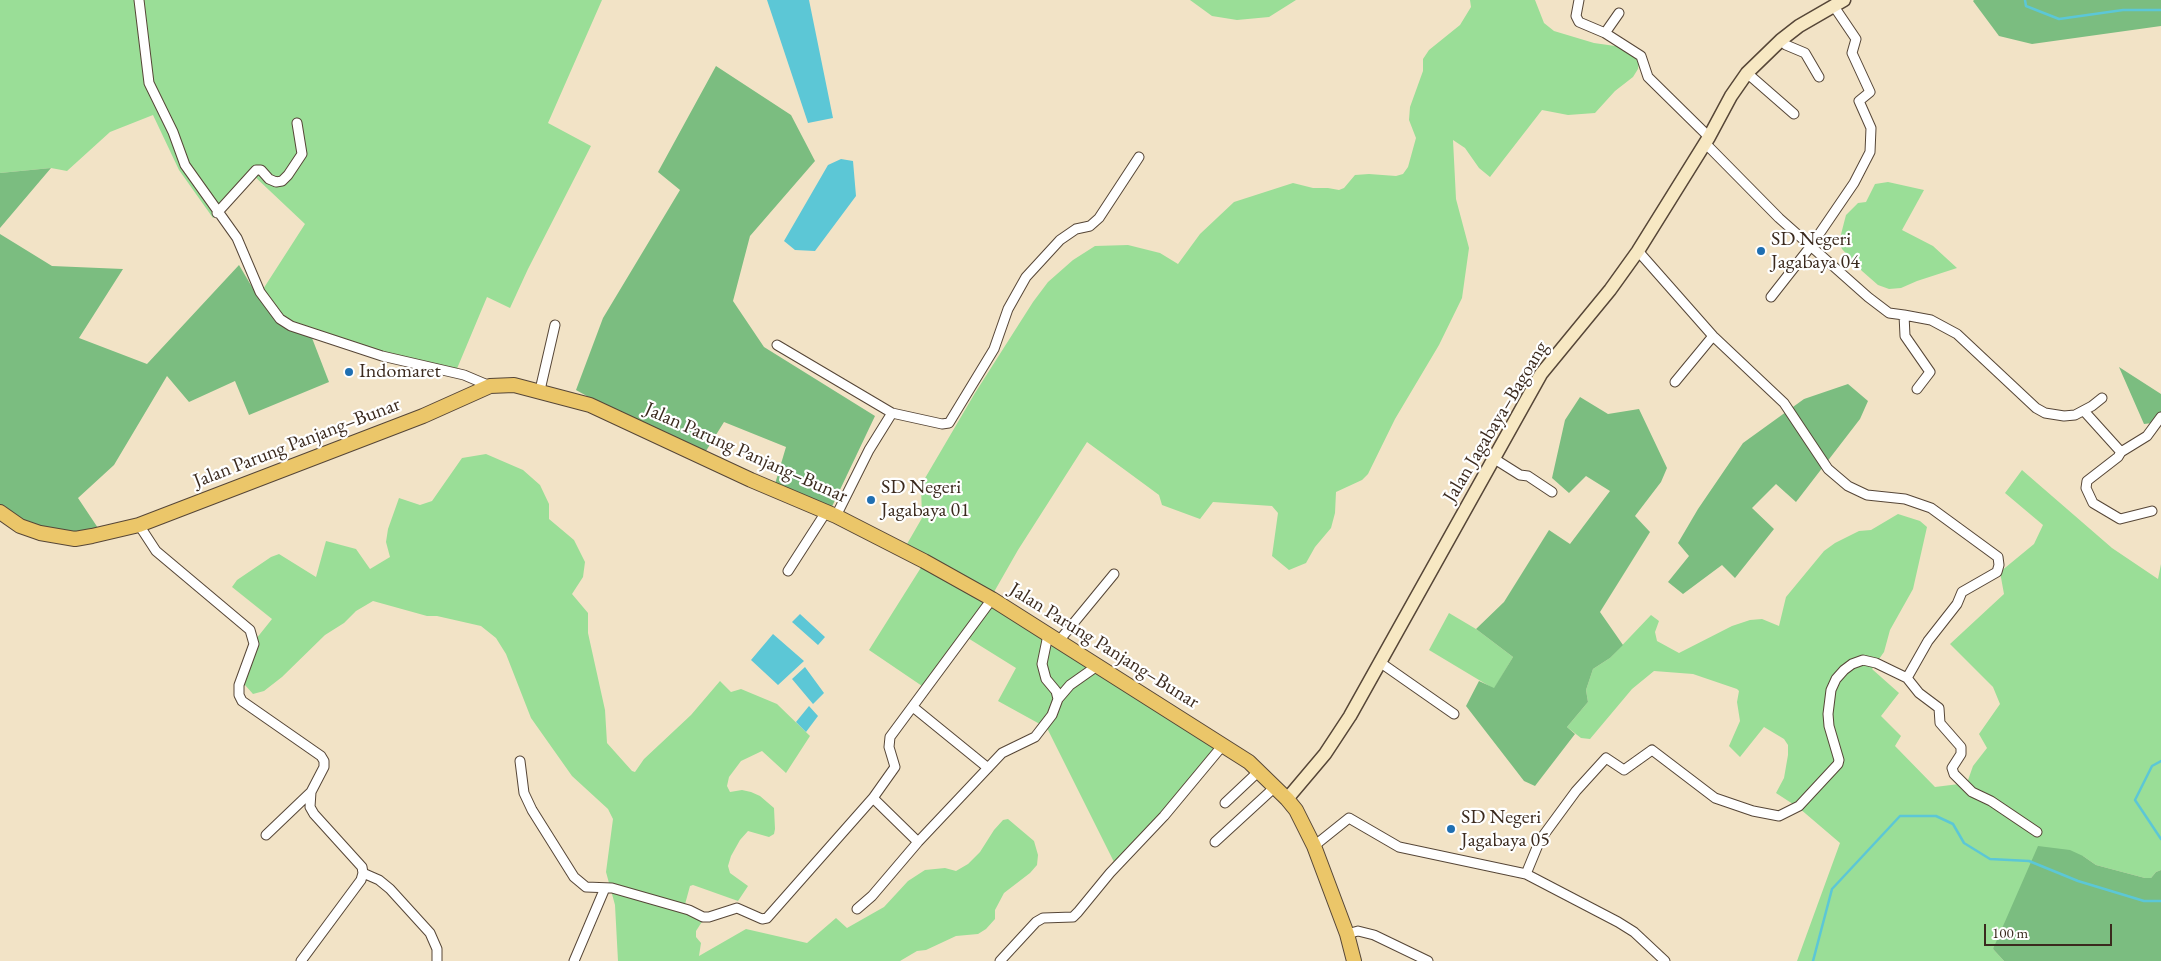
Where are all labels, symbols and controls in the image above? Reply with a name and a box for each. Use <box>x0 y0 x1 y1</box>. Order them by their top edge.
place label: SD Negeri Jagabaya 04 <box>1771 228 1860 275</box>
marker: SD Negeri Jagabaya 04 <box>1755 245 1767 257</box>
street label: Jalan Jagabaya–Bagoang <box>1438 337 1554 507</box>
place label: Indomaret <box>359 360 441 384</box>
marker: Indomaret <box>343 366 355 378</box>
street label: Jalan Parung Panjang–Bunar <box>190 392 404 494</box>
street label: Jalan Parung Panjang–Bunar <box>641 397 851 509</box>
place label: SD Negeri Jagabaya 01 <box>881 476 970 523</box>
marker: SD Negeri Jagabaya 01 <box>865 494 877 506</box>
street label: Jalan Parung Panjang–Bunar <box>1005 578 1203 714</box>
place label: SD Negeri Jagabaya 05 <box>1461 806 1550 853</box>
marker: SD Negeri Jagabaya 05 <box>1445 823 1457 835</box>
scale bar <box>1986 914 2114 946</box>
text: 100 m <box>1992 923 2028 942</box>

